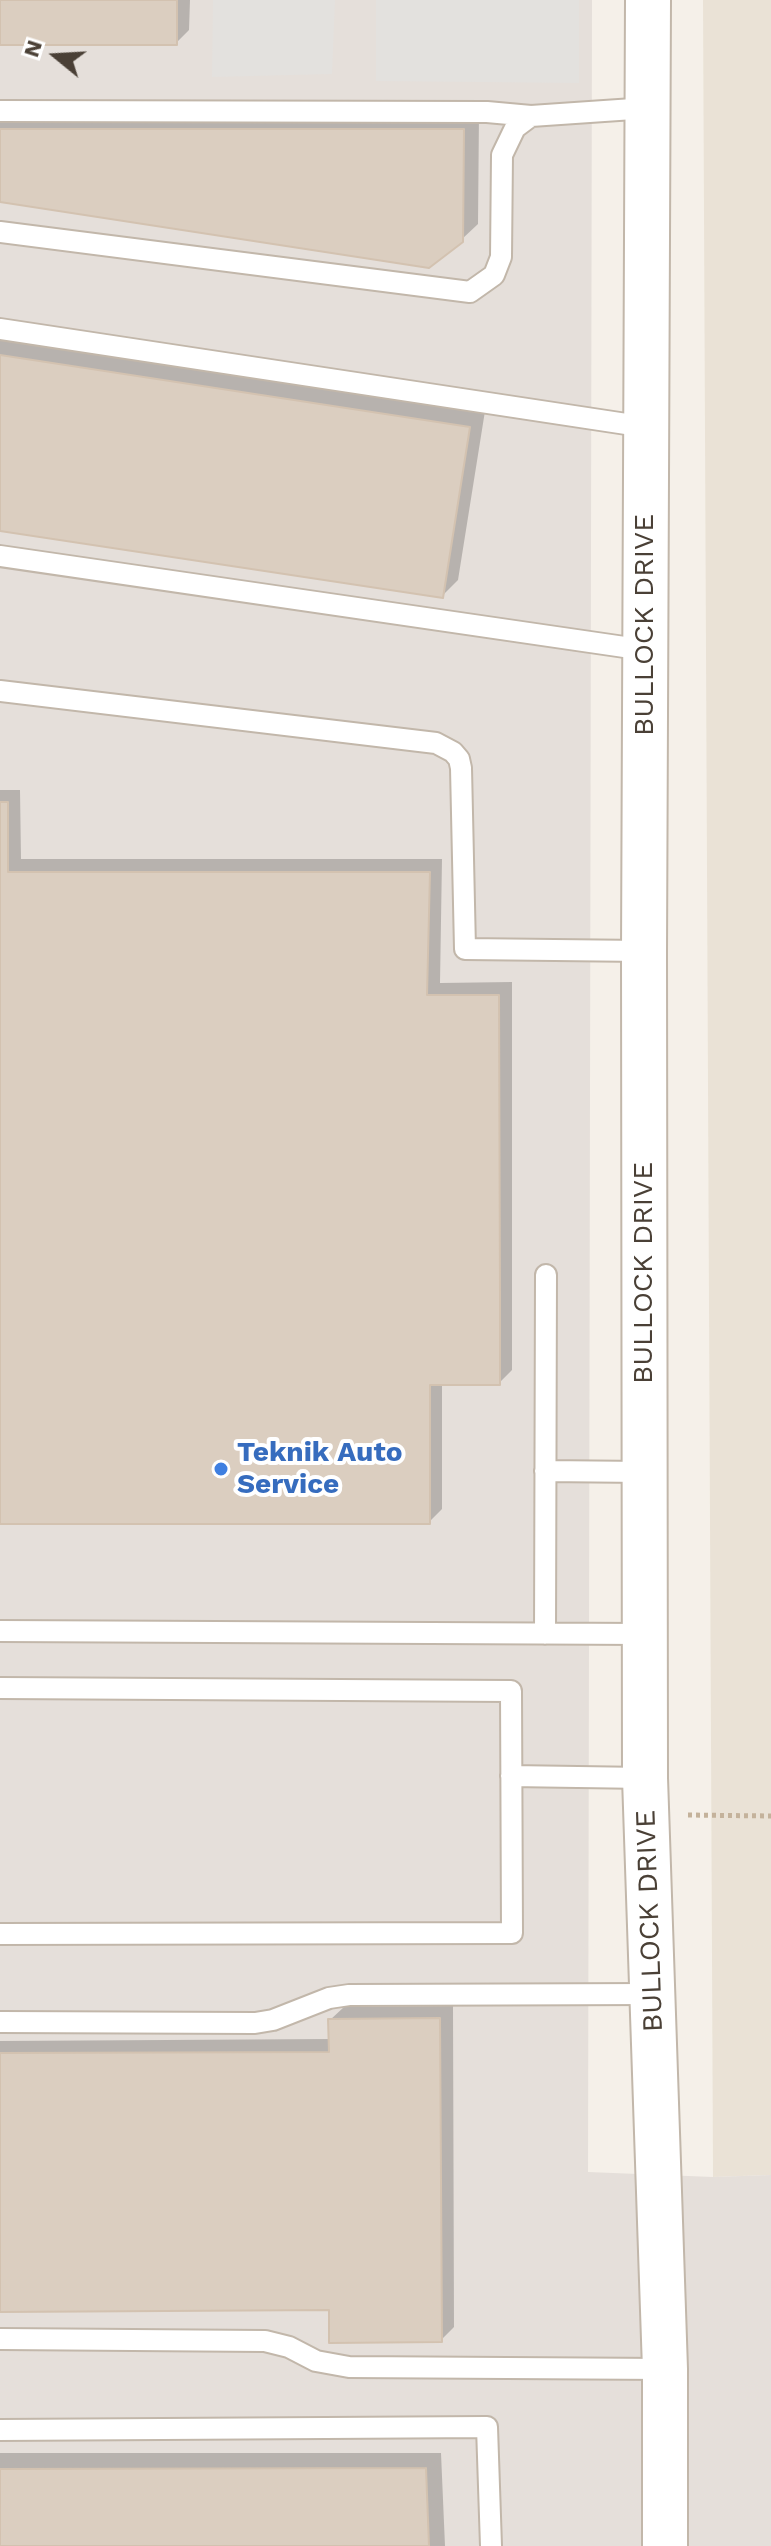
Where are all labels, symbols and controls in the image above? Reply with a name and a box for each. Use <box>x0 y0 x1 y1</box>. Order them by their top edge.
north arrow <box>16 16 96 96</box>
text: N <box>18 37 47 60</box>
street label: BULLOCK DRIVE <box>628 514 662 736</box>
street label: BULLOCK DRIVE <box>627 1162 661 1384</box>
place label: Teknik Auto Service <box>237 1436 402 1502</box>
marker: Teknik Auto Service <box>212 1460 230 1478</box>
street label: BULLOCK DRIVE <box>629 1809 671 2033</box>

